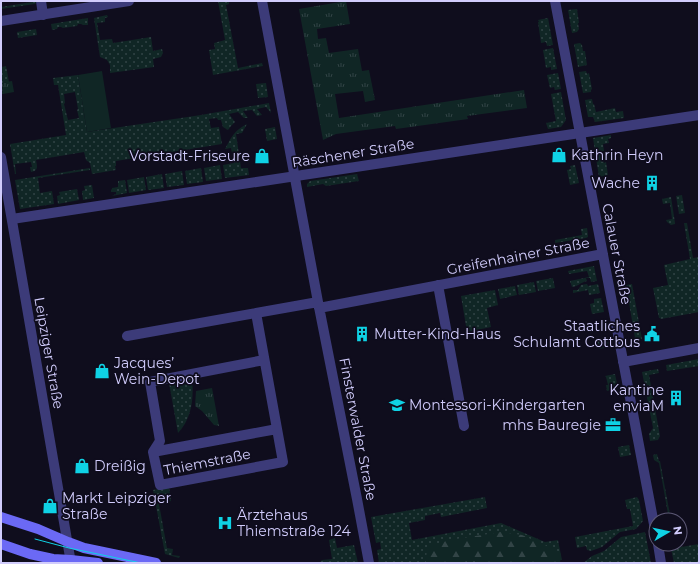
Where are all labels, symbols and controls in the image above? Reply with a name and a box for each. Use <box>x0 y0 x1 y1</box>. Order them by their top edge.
street label: Räschener Straße <box>291 134 415 172</box>
shop icon: Kathrin Heyn <box>550 146 568 164</box>
place label: Kathrin Heyn <box>571 146 663 164</box>
place label: Vorstadt-Friseure <box>129 147 250 165</box>
shop icon: Vorstadt-Friseure <box>253 147 271 165</box>
place label: Wache <box>591 174 640 192</box>
building icon: Wache <box>643 174 661 192</box>
street label: Calauer Straße <box>598 202 636 306</box>
street label: Greifenhainer Straße <box>445 233 591 279</box>
street label: Leipziger Straße <box>30 296 68 410</box>
place label: Staatliches Schulamt Cottbus <box>513 317 640 351</box>
building icon: Mutter-Kind-Haus <box>353 325 371 343</box>
place label: Mutter-Kind-Haus <box>374 325 501 343</box>
public building icon: Staatliches Schulamt Cottbus <box>643 325 661 343</box>
place label: Jacques’ Wein-Depot <box>113 354 200 388</box>
street label: Finsterwalder Straße <box>335 356 381 502</box>
shop icon: Jacques’ Wein-Depot <box>93 362 111 380</box>
place label: Kantine enviaM <box>609 381 664 415</box>
building icon: Kantine enviaM <box>667 389 685 407</box>
school or university icon: Montessori-Kindergarten <box>388 396 406 414</box>
place label: Montessori-Kindergarten <box>409 396 585 414</box>
place label: mhs Bauregie <box>502 416 601 434</box>
office icon: mhs Bauregie <box>604 416 622 434</box>
street label: Thiemstraße <box>162 445 252 479</box>
shop icon: Dreißig <box>73 457 91 475</box>
place label: Dreißig <box>94 457 146 475</box>
place label: Markt Leipziger Straße <box>62 489 172 523</box>
shop icon: Markt Leipziger Straße <box>41 497 59 515</box>
place label: Ärztehaus Thiemstraße 124 <box>237 506 352 540</box>
north arrow <box>648 512 688 552</box>
hospital icon: Ärztehaus Thiemstraße 124 <box>216 514 234 532</box>
text: N <box>670 525 685 536</box>

